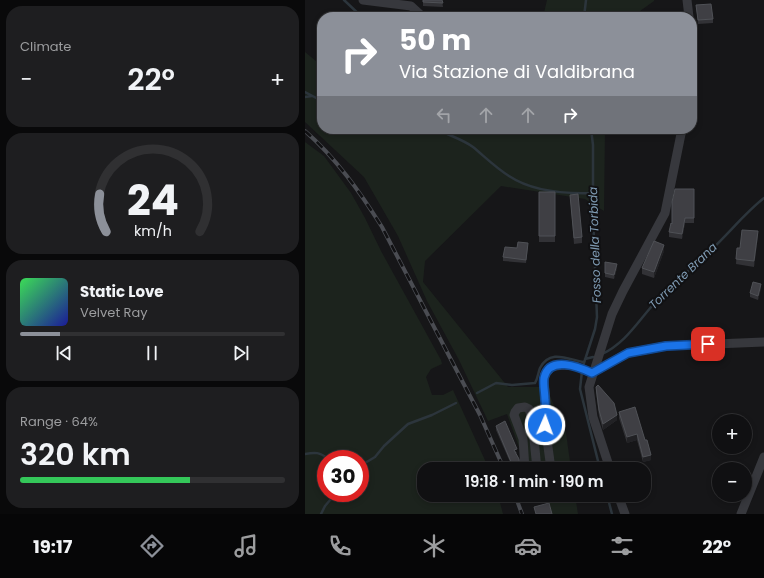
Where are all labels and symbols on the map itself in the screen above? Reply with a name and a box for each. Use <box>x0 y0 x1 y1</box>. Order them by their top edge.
water label: Fosso della Torbida <box>584 186 605 304</box>
water label: Torrente Brana <box>645 238 721 313</box>
pin <box>691 327 725 361</box>
position arrow <box>524 404 566 446</box>
speed limit sign: 30 <box>317 450 369 502</box>

